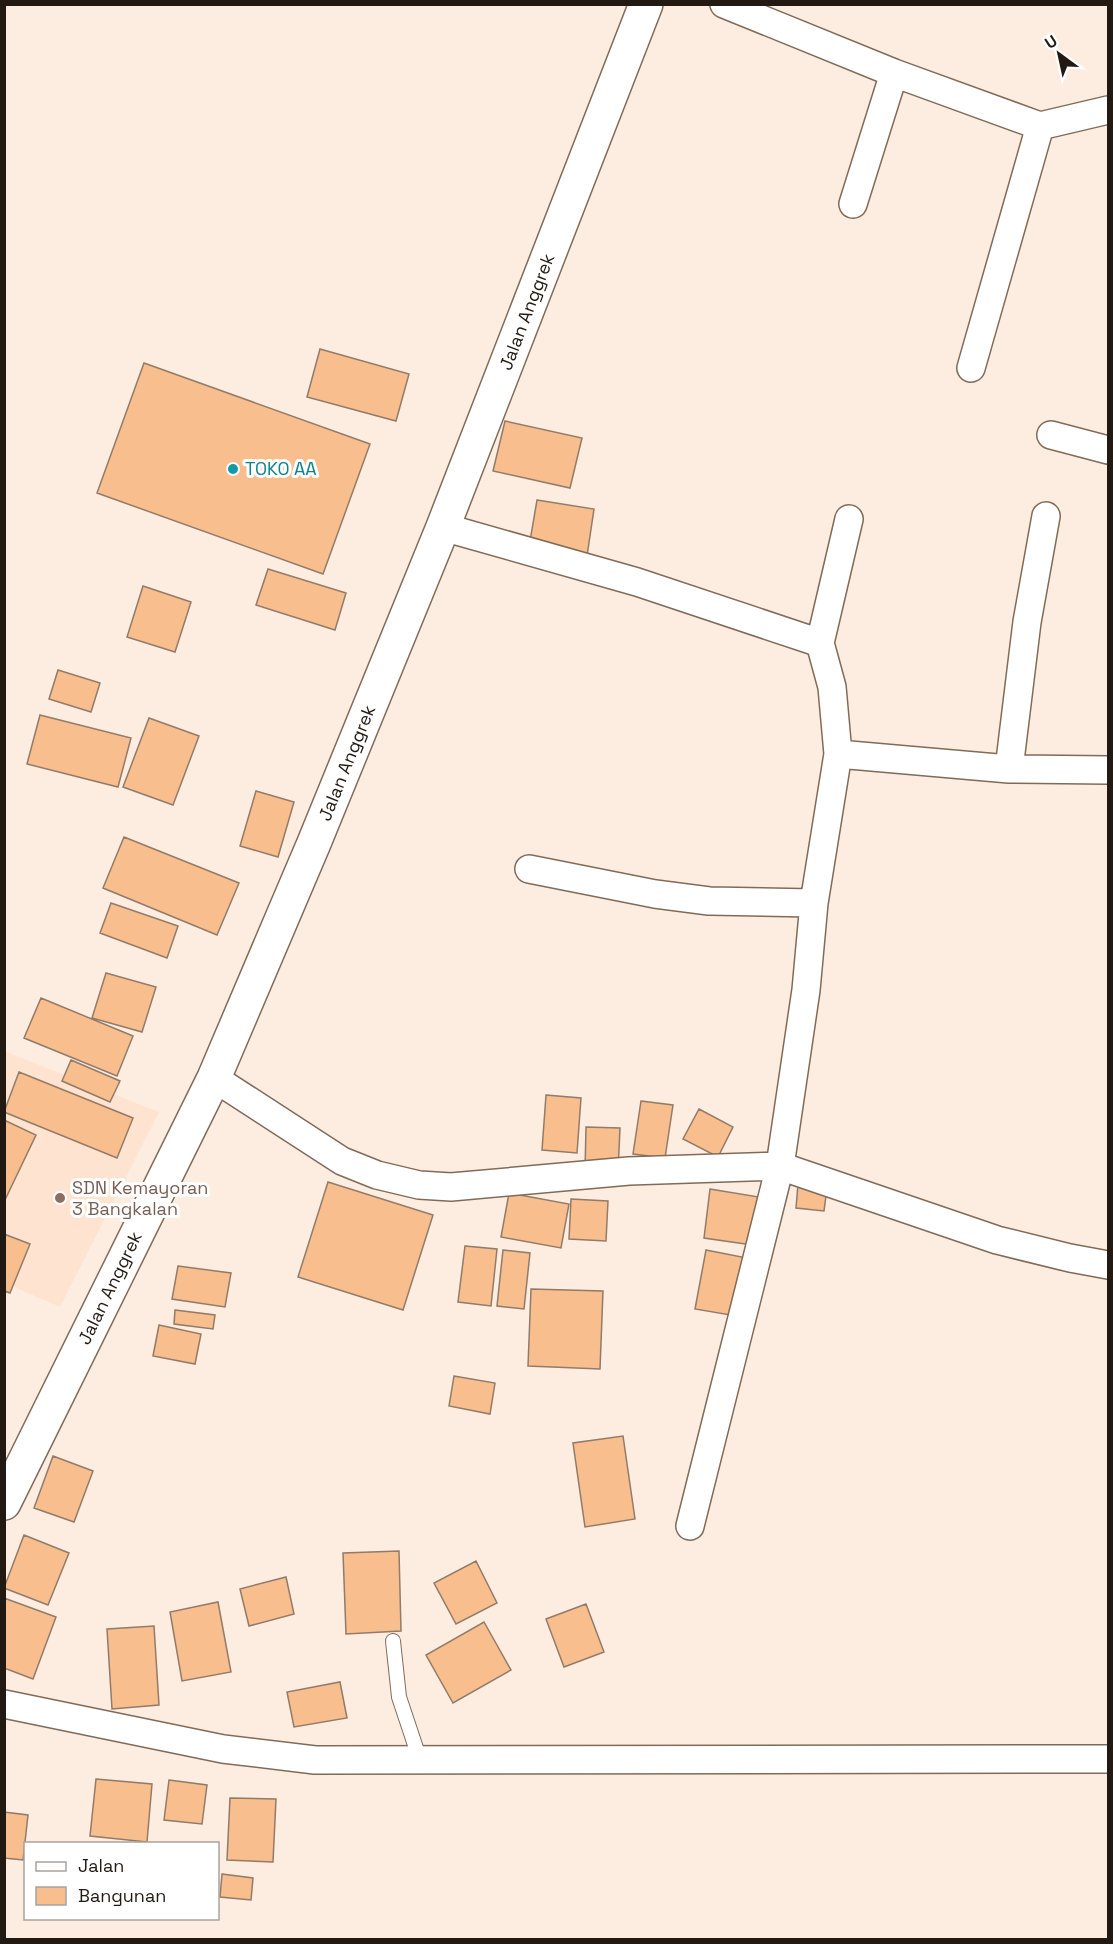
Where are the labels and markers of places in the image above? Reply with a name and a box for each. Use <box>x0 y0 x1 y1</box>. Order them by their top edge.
place label: TOKO AA <box>245 457 317 480</box>
marker: TOKO AA <box>226 462 240 476</box>
place label: SDN Kemayoran 3 Bangkalan <box>72 1176 208 1220</box>
marker: SDN Kemayoran 3 Bangkalan <box>53 1191 67 1205</box>

